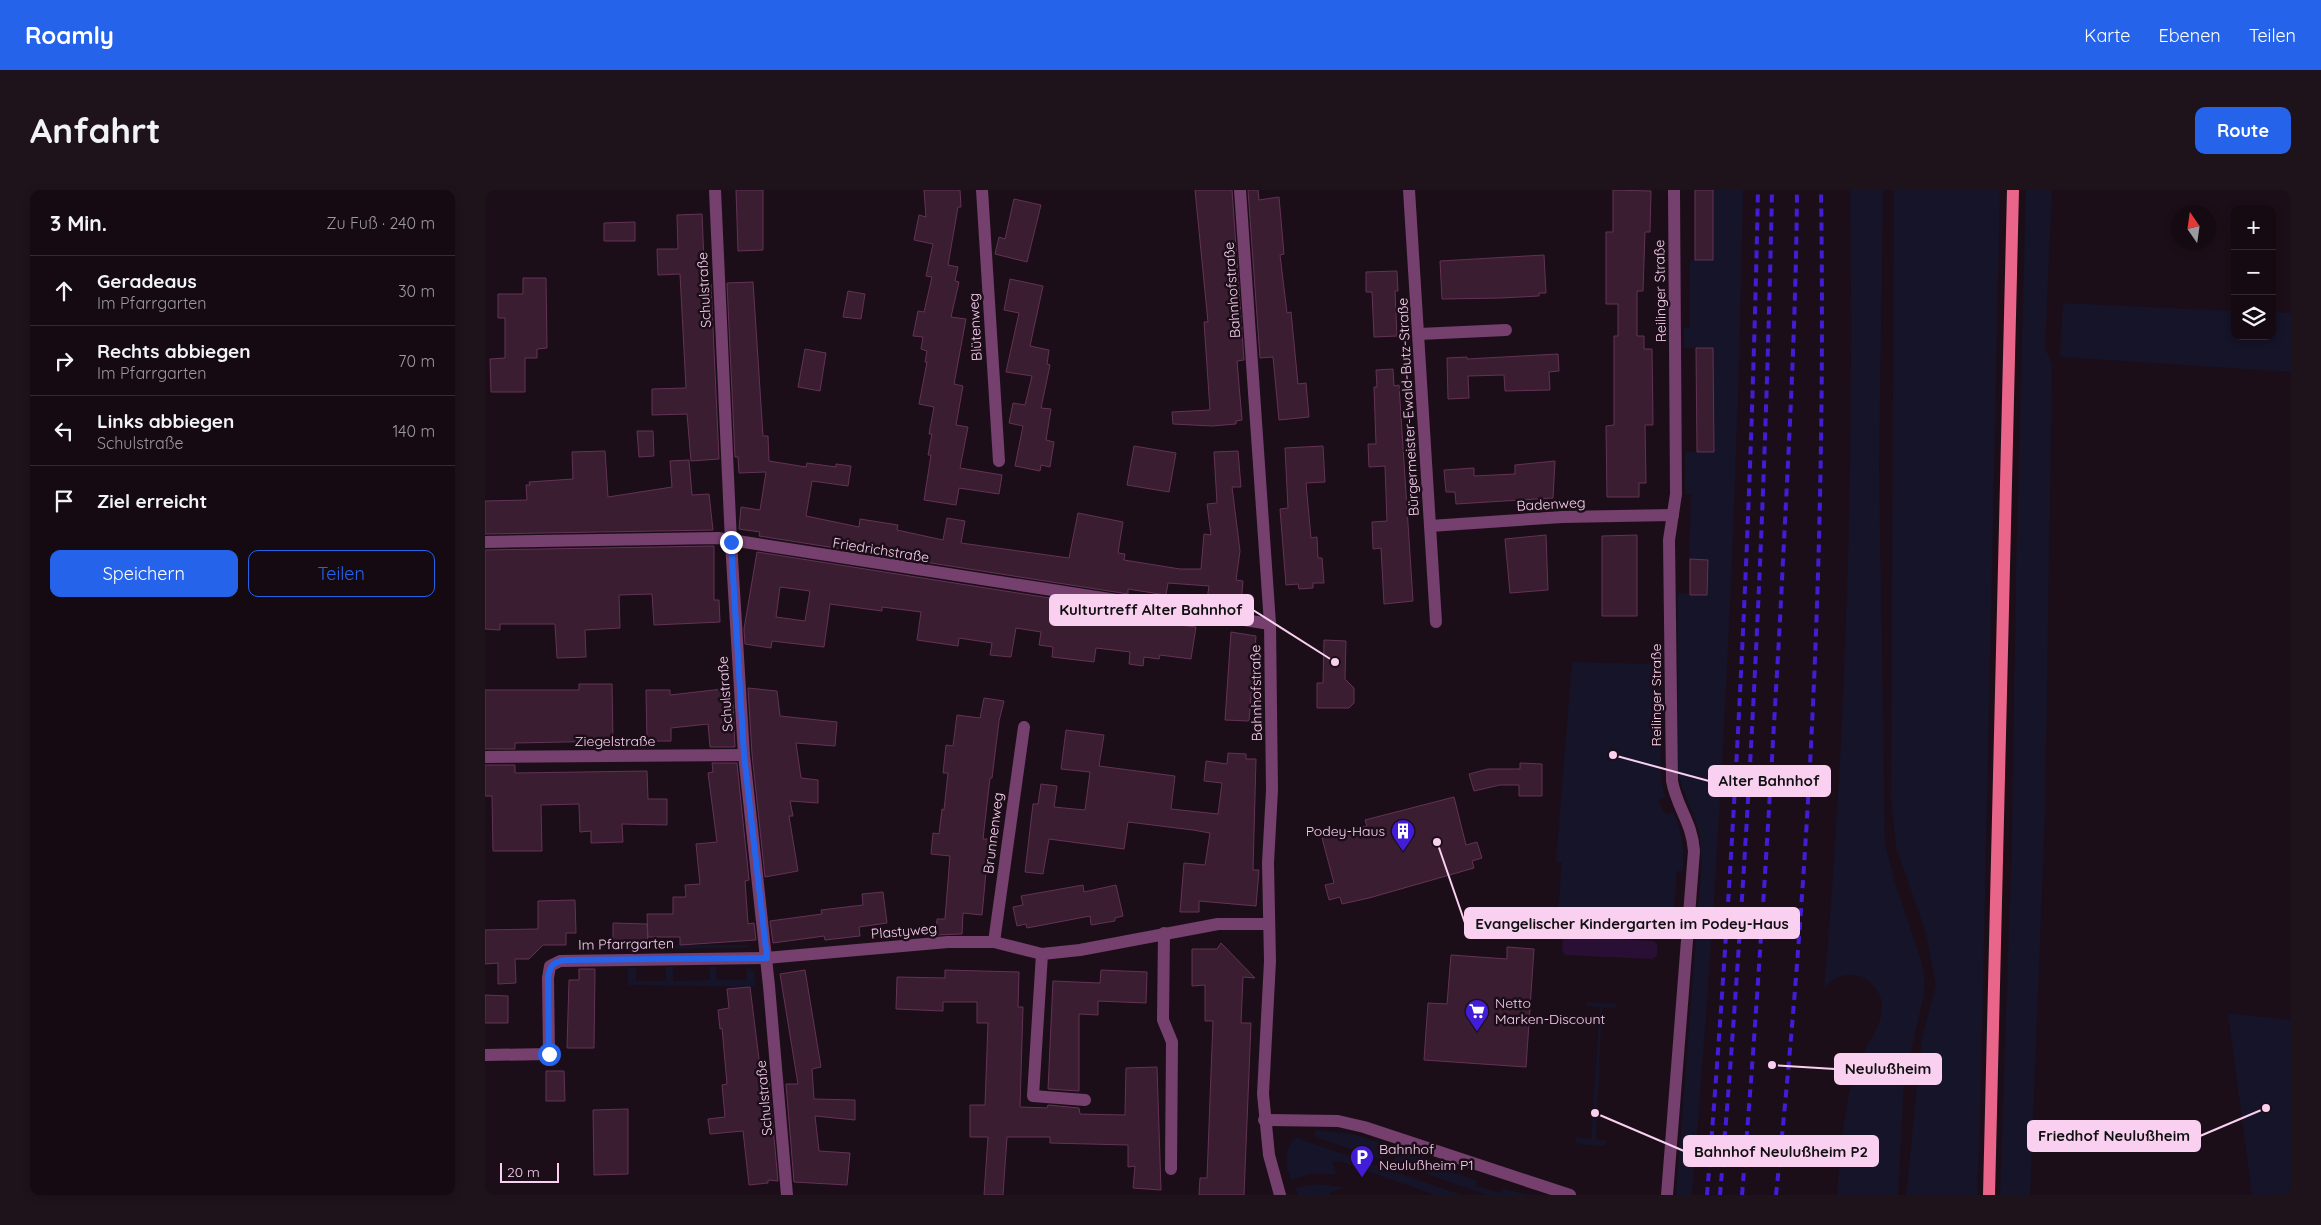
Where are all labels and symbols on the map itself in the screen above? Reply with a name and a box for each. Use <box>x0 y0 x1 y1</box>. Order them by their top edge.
north arrow <box>2171 205 2216 250</box>
street label: Reilinger Straße <box>1650 239 1670 343</box>
street label: Bahnhofstraße <box>1220 241 1244 339</box>
street label: Schulstraße <box>693 252 715 328</box>
street label: Blütenweg <box>964 293 986 361</box>
street label: Bürgermeister-Ewald-Butz-Straße <box>1393 297 1423 517</box>
street label: Badenweg <box>1516 493 1586 515</box>
route end <box>720 531 743 554</box>
street label: Friedrichstraße <box>831 533 931 567</box>
callout: Kulturtreff Alter Bahnhof <box>1050 595 1253 625</box>
text: Kulturtreff Alter Bahnhof <box>1059 600 1243 619</box>
street label: Reilinger Straße <box>1647 644 1665 746</box>
street label: Bahnhofstraße <box>1246 645 1266 741</box>
street label: Schulstraße <box>713 656 737 732</box>
street label: Ziegelstraße <box>575 732 656 750</box>
callout: Alter Bahnhof <box>1709 766 1830 796</box>
text: Alter Bahnhof <box>1719 771 1820 790</box>
street label: Brunnenweg <box>979 791 1007 875</box>
building icon: Podey-Haus <box>1390 818 1416 852</box>
place label: Podey-Haus <box>1306 822 1385 840</box>
callout: Evangelischer Kindergarten im Podey-Haus <box>1465 908 1799 938</box>
text: Evangelischer Kindergarten im Podey-Haus <box>1475 914 1789 933</box>
street label: Plastyweg <box>870 919 938 943</box>
street label: Im Pfarrgarten <box>578 934 674 954</box>
place label: Netto Marken-Discount <box>1495 994 1605 1028</box>
supermarket icon: Netto Marken-Discount <box>1464 998 1490 1032</box>
route start <box>538 1043 561 1066</box>
callout: Neulußheim <box>1835 1054 1941 1084</box>
street label: Schulstraße <box>752 1059 776 1136</box>
text: Neulußheim <box>1845 1059 1931 1078</box>
callout: Friedhof Neulußheim <box>2028 1121 2200 1151</box>
text: Friedhof Neulußheim <box>2038 1126 2190 1145</box>
callout: Bahnhof Neulußheim P2 <box>1684 1136 1878 1166</box>
place label: Bahnhof Neulußheim P1 <box>1379 1140 1474 1174</box>
text: Bahnhof Neulußheim P2 <box>1694 1142 1868 1161</box>
parking icon: Bahnhof Neulußheim P1 <box>1349 1144 1375 1178</box>
scale bar <box>500 1160 559 1183</box>

